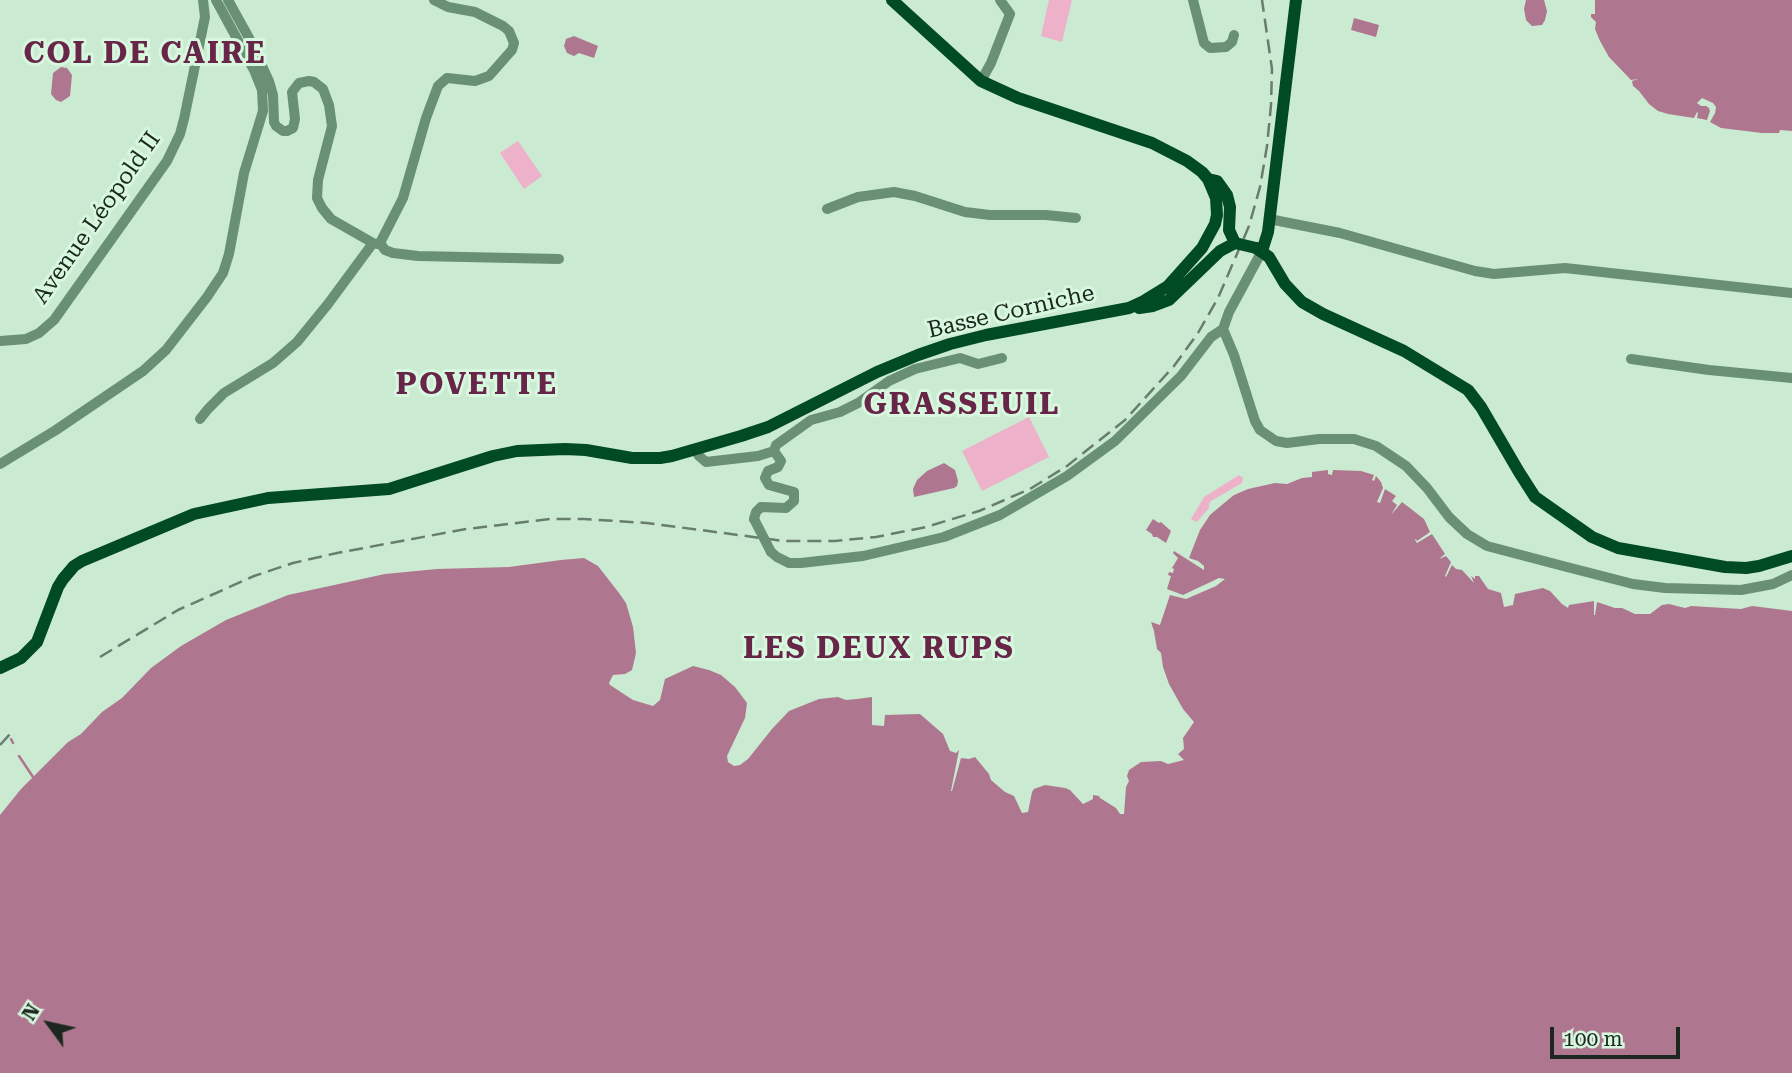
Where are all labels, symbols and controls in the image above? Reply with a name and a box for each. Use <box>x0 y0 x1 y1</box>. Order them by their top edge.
district label: COL DE CAIRE <box>25 36 265 72</box>
street label: Avenue Léopold II <box>27 127 167 309</box>
street label: Basse Corniche <box>925 279 1097 345</box>
district label: POVETTE <box>397 367 557 403</box>
district label: GRASSEUIL <box>865 387 1059 423</box>
district label: LES DEUX RUPS <box>745 631 1013 667</box>
north arrow <box>14 989 84 1059</box>
text: N <box>17 1000 45 1025</box>
scale bar <box>1554 1014 1684 1058</box>
text: 100 m <box>1563 1027 1623 1051</box>

